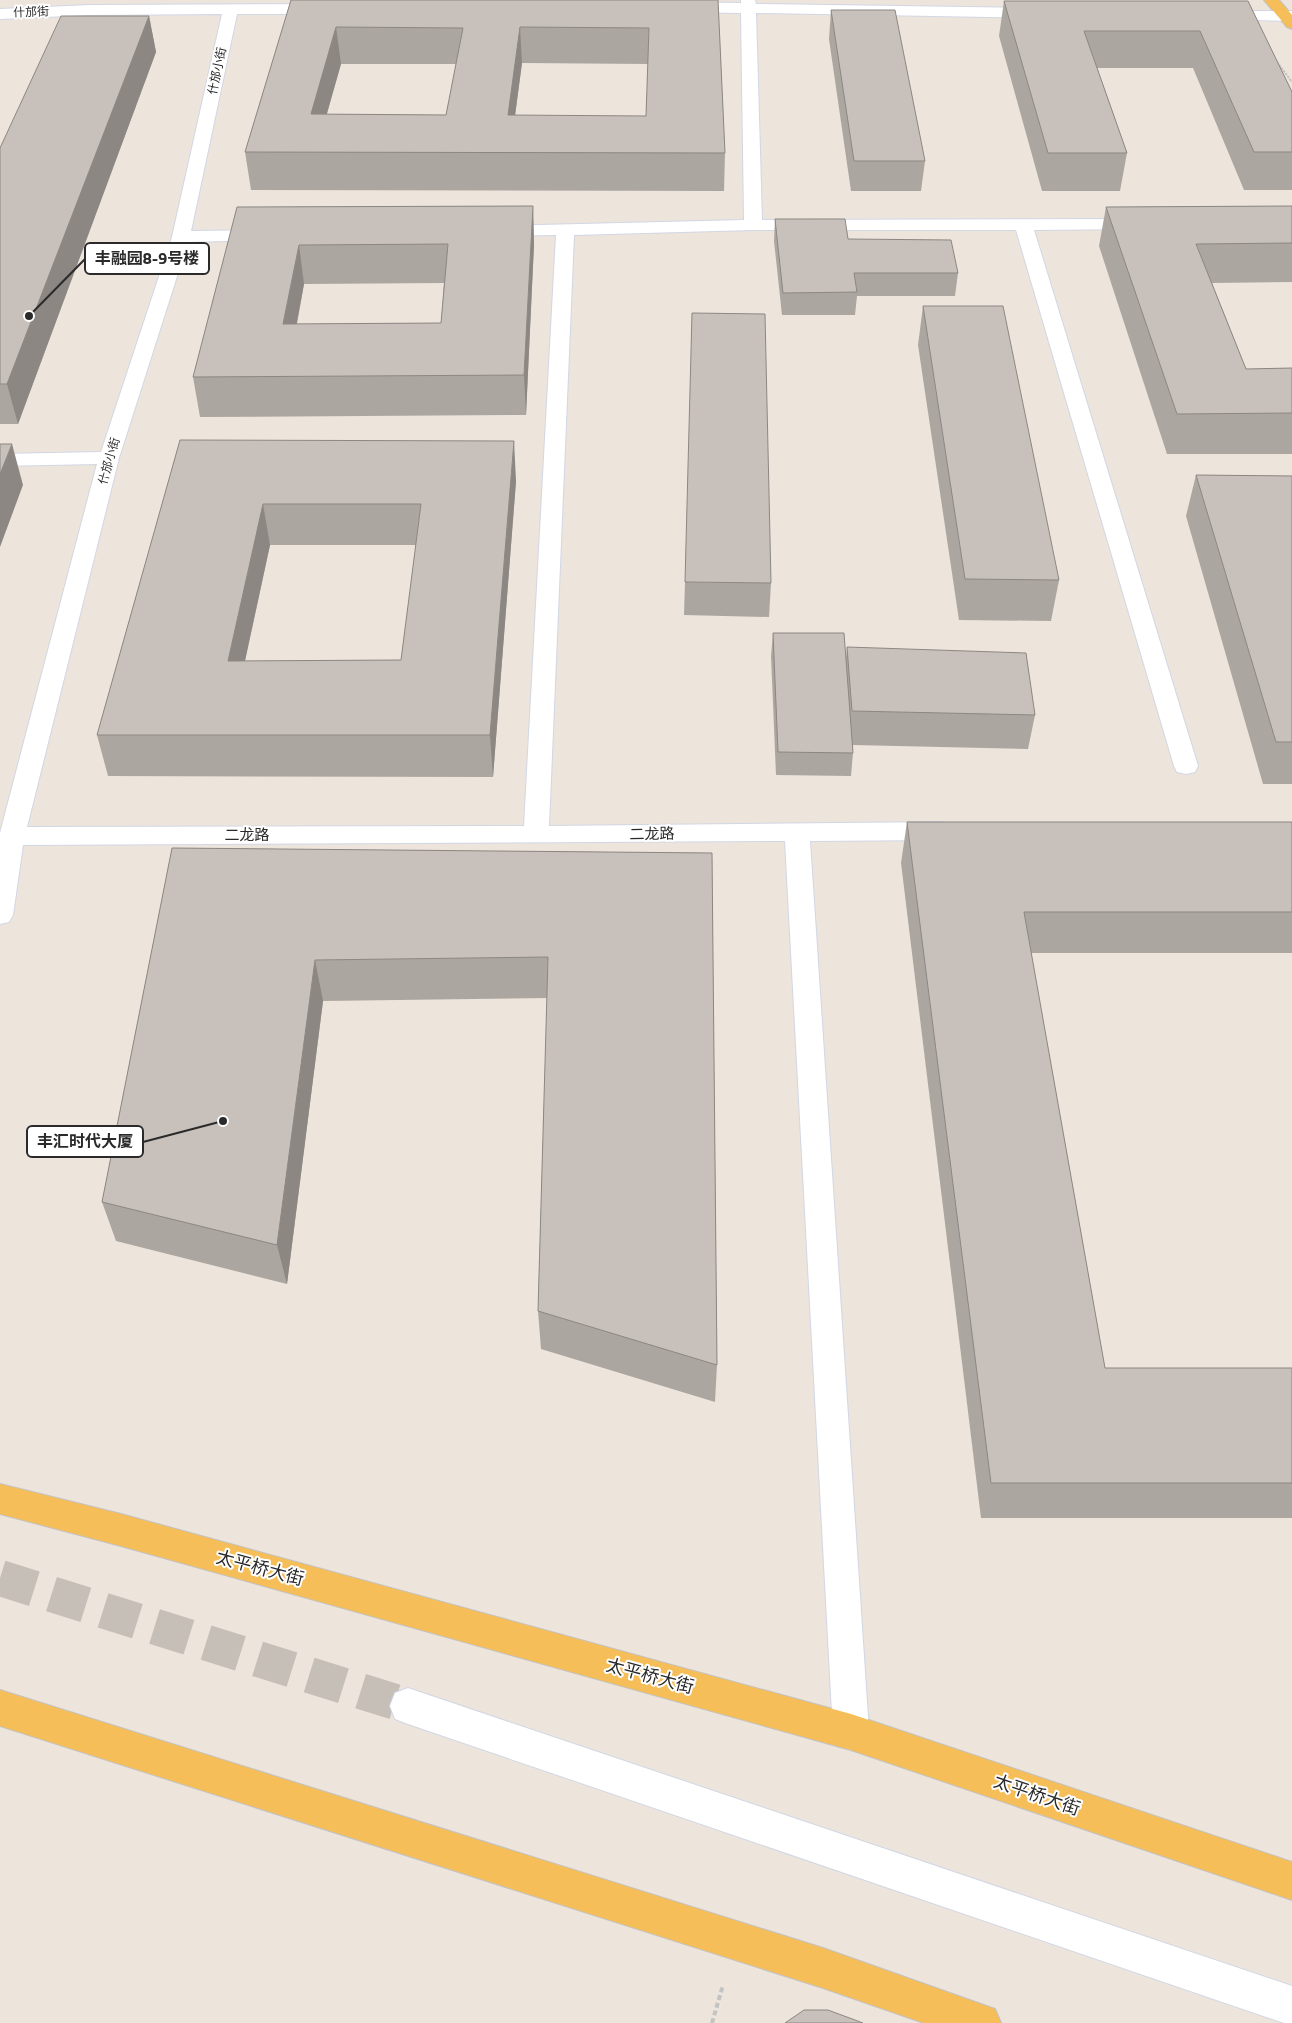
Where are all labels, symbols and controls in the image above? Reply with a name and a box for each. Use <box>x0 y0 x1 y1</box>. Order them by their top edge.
street label: 什邡街 <box>13 1 49 22</box>
street label: 什邡小街 <box>202 45 231 96</box>
callout: 丰融园8-9号楼 <box>85 243 209 274</box>
text: 丰融园8-9号楼 <box>95 246 199 270</box>
street label: 什邡小街 <box>93 435 124 487</box>
street label: 二龙路 <box>629 822 675 845</box>
street label: 二龙路 <box>224 823 270 846</box>
callout: 丰汇时代大厦 <box>27 1126 143 1157</box>
text: 丰汇时代大厦 <box>37 1129 133 1153</box>
street label: 太平桥大街 <box>213 1543 307 1592</box>
street label: 太平桥大街 <box>603 1651 697 1700</box>
street label: 太平桥大街 <box>990 1767 1084 1822</box>

